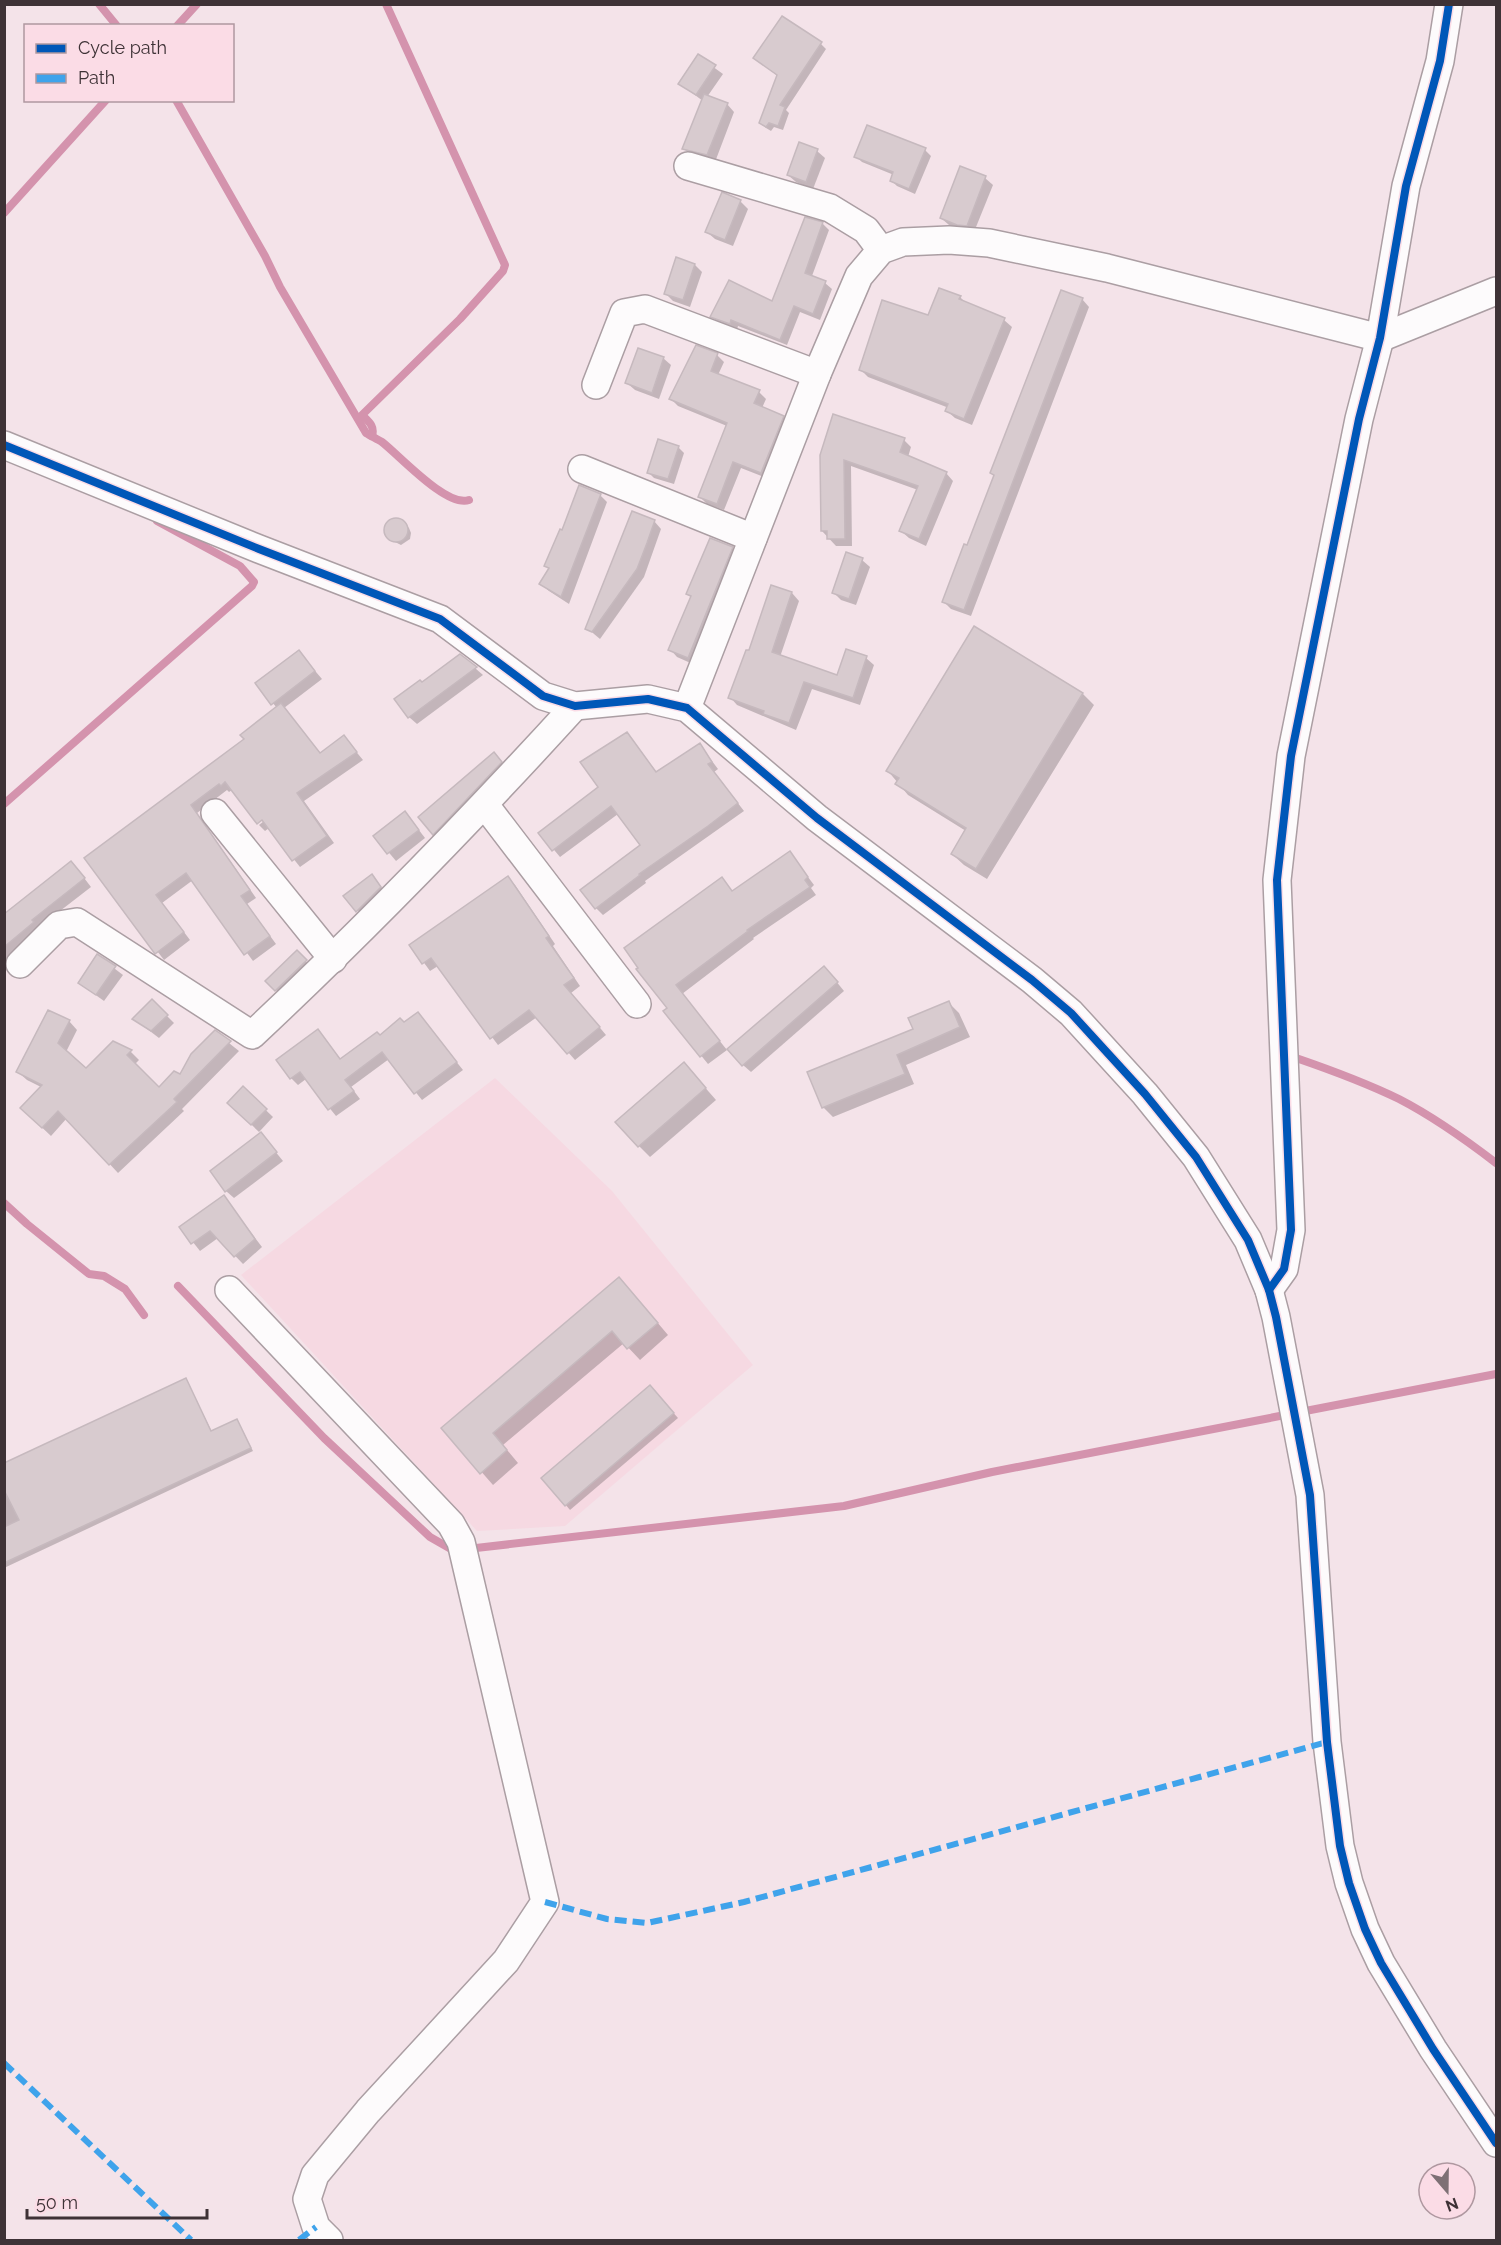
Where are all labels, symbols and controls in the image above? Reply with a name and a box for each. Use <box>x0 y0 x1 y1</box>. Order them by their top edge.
legend <box>24 24 234 102</box>
text: Cycle path <box>78 37 167 58</box>
text: Path <box>78 67 115 88</box>
north arrow <box>1417 2161 1477 2221</box>
scale bar <box>27 2182 207 2220</box>
text: 50 m <box>36 2192 78 2213</box>
text: N <box>1443 2194 1461 2216</box>

